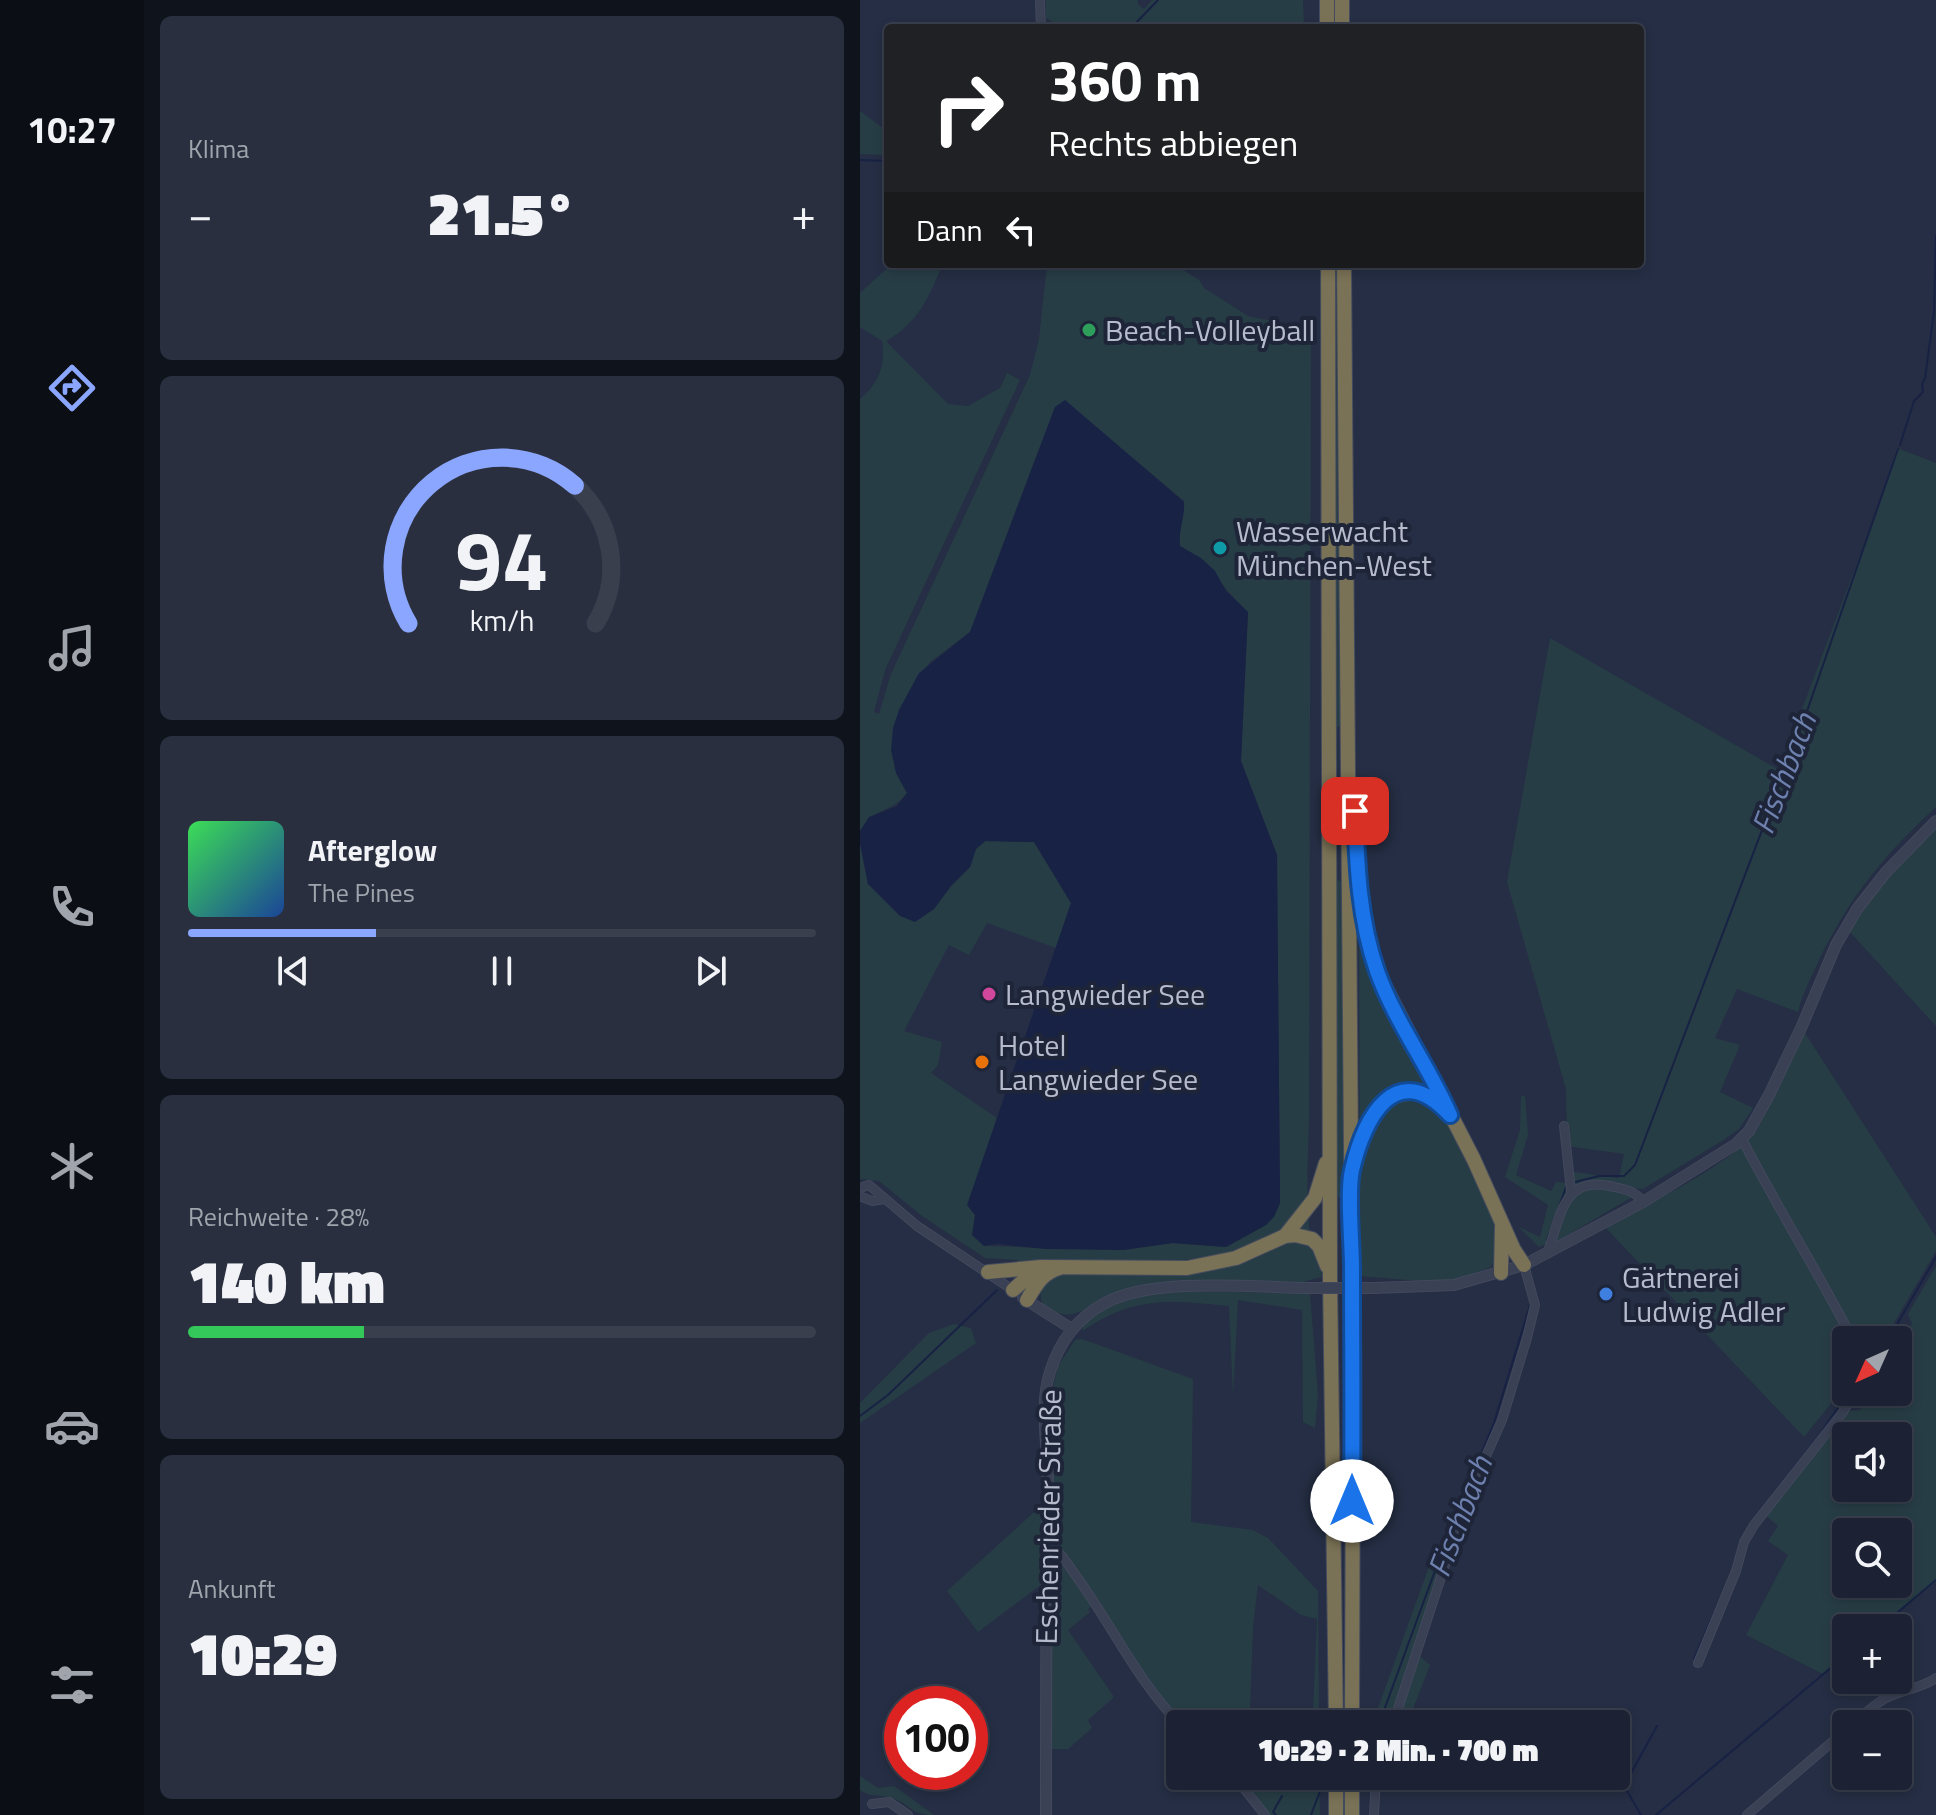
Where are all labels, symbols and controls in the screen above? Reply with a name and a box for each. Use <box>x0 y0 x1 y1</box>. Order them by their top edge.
text: 360 m <box>1048 38 1201 123</box>
icon: right <box>916 56 1020 160</box>
text: 10:27 <box>27 102 117 157</box>
text: Rechts abbiegen <box>1048 115 1298 170</box>
text: Klima <box>188 129 249 168</box>
text: 21.5° <box>428 167 576 258</box>
text: − <box>188 180 213 247</box>
text: + <box>791 180 816 247</box>
text: Dann <box>916 207 983 253</box>
icon: left <box>999 208 1043 252</box>
place label: Beach-Volleyball <box>1105 307 1315 353</box>
marker: Beach-Volleyball <box>1080 321 1098 339</box>
icon: directions <box>44 360 100 416</box>
text: 94 <box>455 495 549 621</box>
place label: Wasserwacht München-West <box>1236 508 1432 588</box>
marker: Wasserwacht München-West <box>1211 539 1229 557</box>
text: km/h <box>470 599 534 642</box>
icon: music <box>44 620 100 676</box>
water label: Fischbach <box>1738 705 1828 840</box>
pin <box>1321 777 1389 845</box>
icon: arrive <box>1333 789 1377 833</box>
text: Afterglow <box>308 827 437 873</box>
text: The Pines <box>308 873 415 912</box>
icon: phone <box>44 879 100 935</box>
icon: previous <box>271 949 315 993</box>
icon: pause <box>480 949 524 993</box>
icon: next <box>689 949 733 993</box>
place label: Langwieder See <box>1005 971 1205 1017</box>
marker: Langwieder See <box>980 985 998 1003</box>
place label: Hotel Langwieder See <box>998 1022 1198 1102</box>
marker: Hotel Langwieder See <box>973 1053 991 1071</box>
icon: climate <box>44 1138 100 1194</box>
text: Reichweite · 28% <box>188 1197 369 1236</box>
text: 140 km <box>188 1235 385 1326</box>
place label: Gärtnerei Ludwig Adler <box>1622 1254 1786 1334</box>
marker: Gärtnerei Ludwig Adler <box>1597 1285 1615 1303</box>
north arrow <box>1832 1326 1912 1406</box>
map controls <box>1832 1326 1912 1790</box>
street label: Eschenrieder Straße <box>1023 1389 1073 1645</box>
icon: car <box>44 1398 100 1454</box>
button: sound <box>1832 1422 1912 1502</box>
water label: Fischbach <box>1414 1448 1504 1583</box>
position arrow <box>1310 1459 1394 1543</box>
button: search <box>1832 1518 1912 1598</box>
text: Ankunft <box>188 1569 275 1608</box>
text: 10:29 <box>188 1607 337 1698</box>
button: + <box>1832 1614 1912 1694</box>
icon: filters <box>44 1657 100 1713</box>
speed limit sign: 100 <box>884 1686 988 1790</box>
button: − <box>1832 1710 1912 1790</box>
text: 10:29 · 2 Min. · 700 m <box>1258 1727 1538 1773</box>

